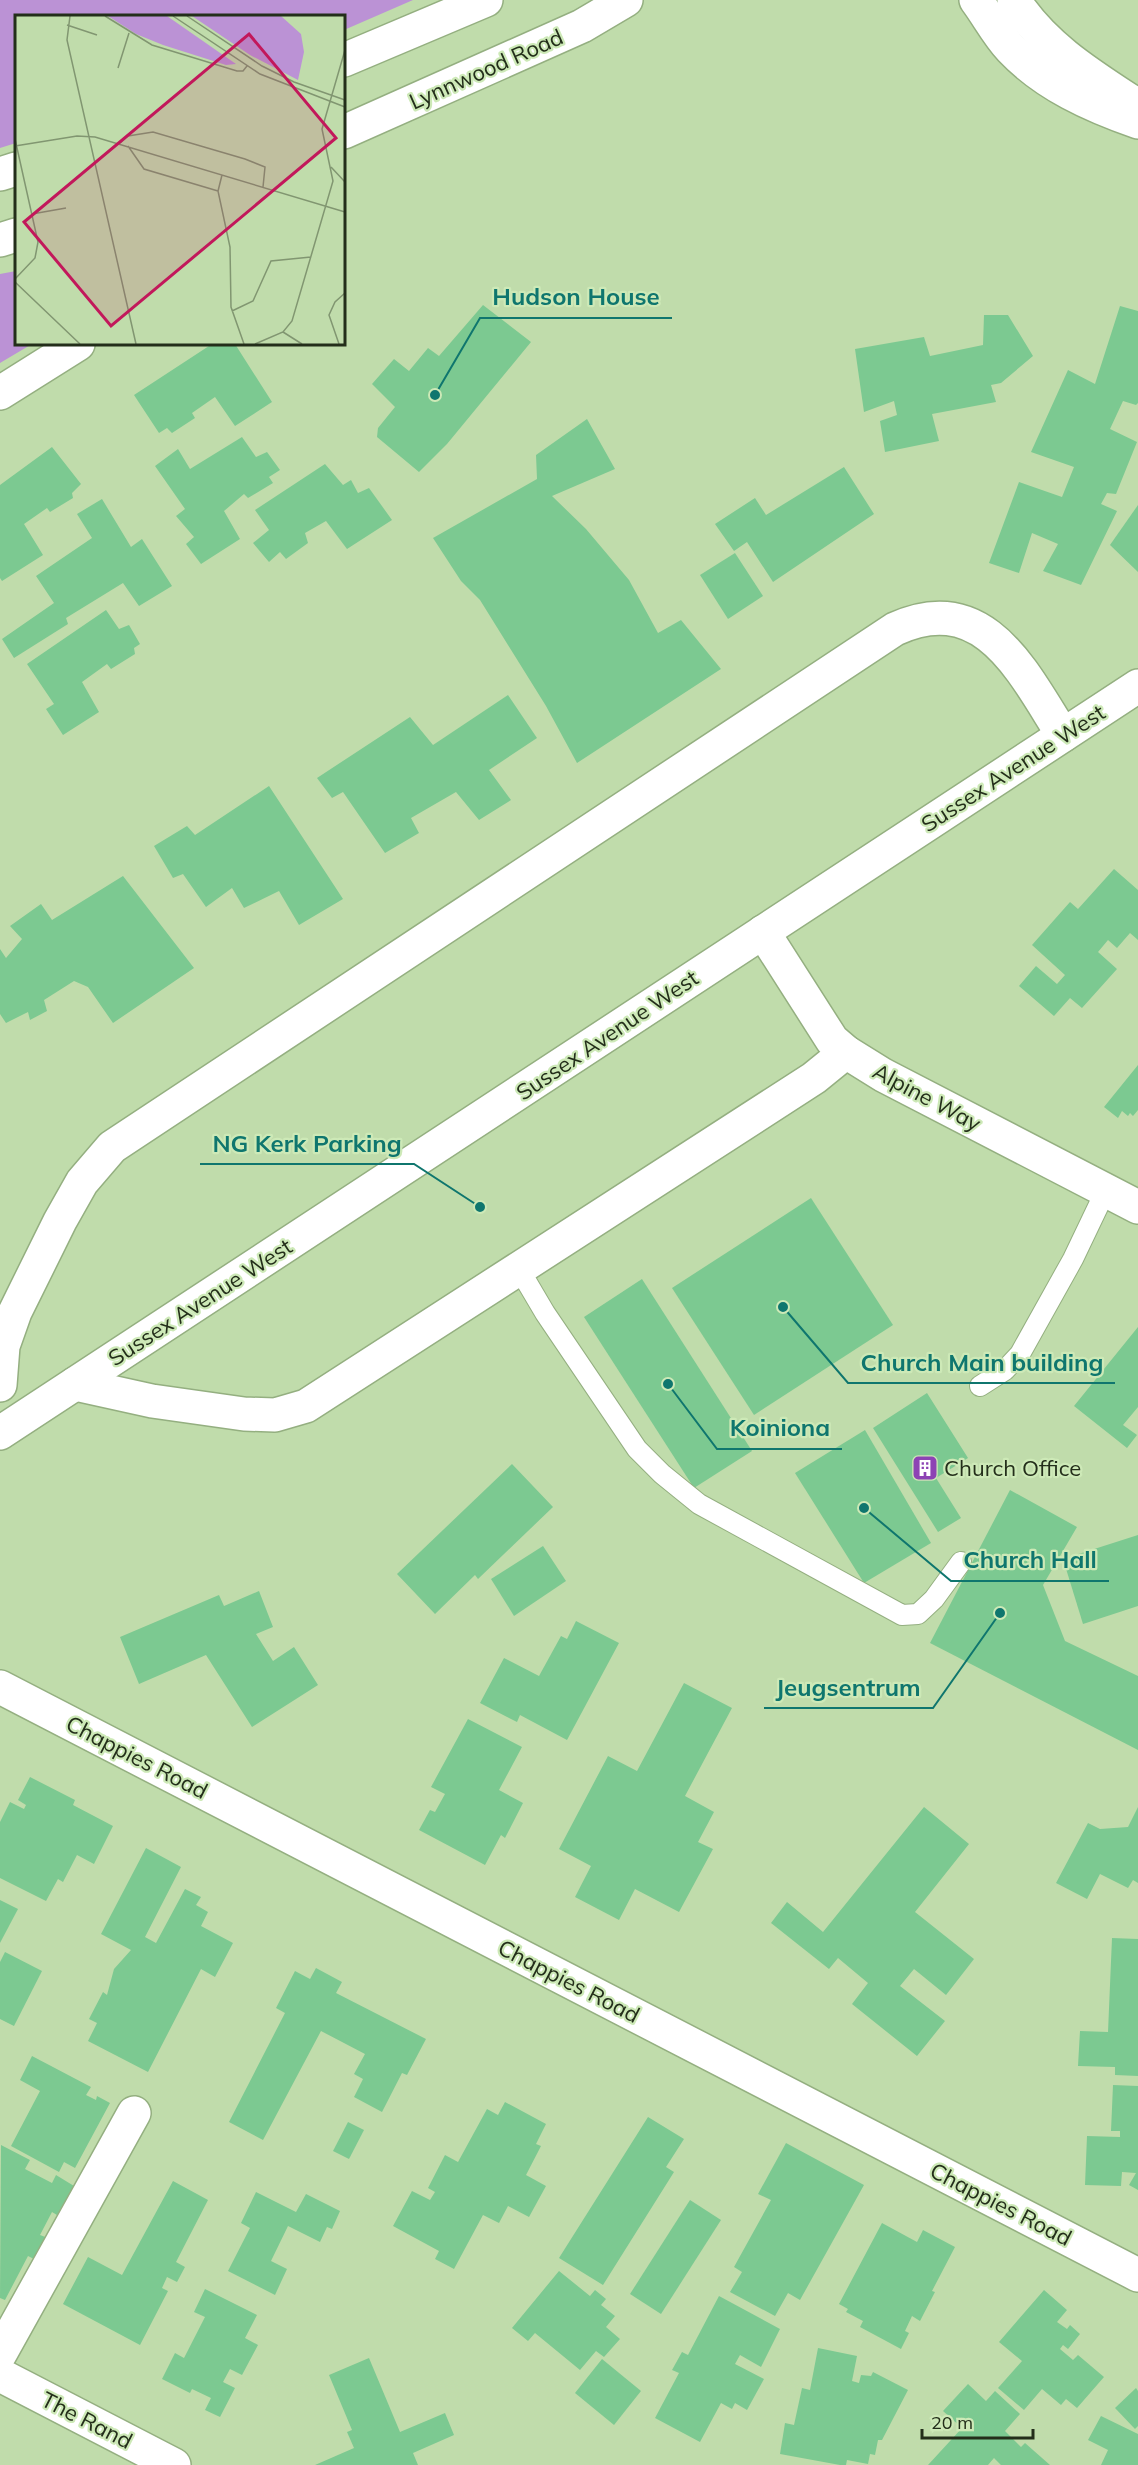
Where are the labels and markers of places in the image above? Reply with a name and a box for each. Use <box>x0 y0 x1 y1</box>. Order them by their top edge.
callout: Hudson House <box>480 276 672 318</box>
callout: NG Kerk Parking <box>200 1122 414 1164</box>
callout: Church Main building <box>848 1341 1115 1383</box>
callout: Koiniona <box>717 1407 842 1449</box>
building icon: Church Office <box>910 1453 940 1483</box>
place label: Church Office <box>944 1454 1081 1482</box>
callout: Church Hall <box>951 1539 1109 1581</box>
callout: Jeugsentrum <box>764 1666 933 1708</box>

